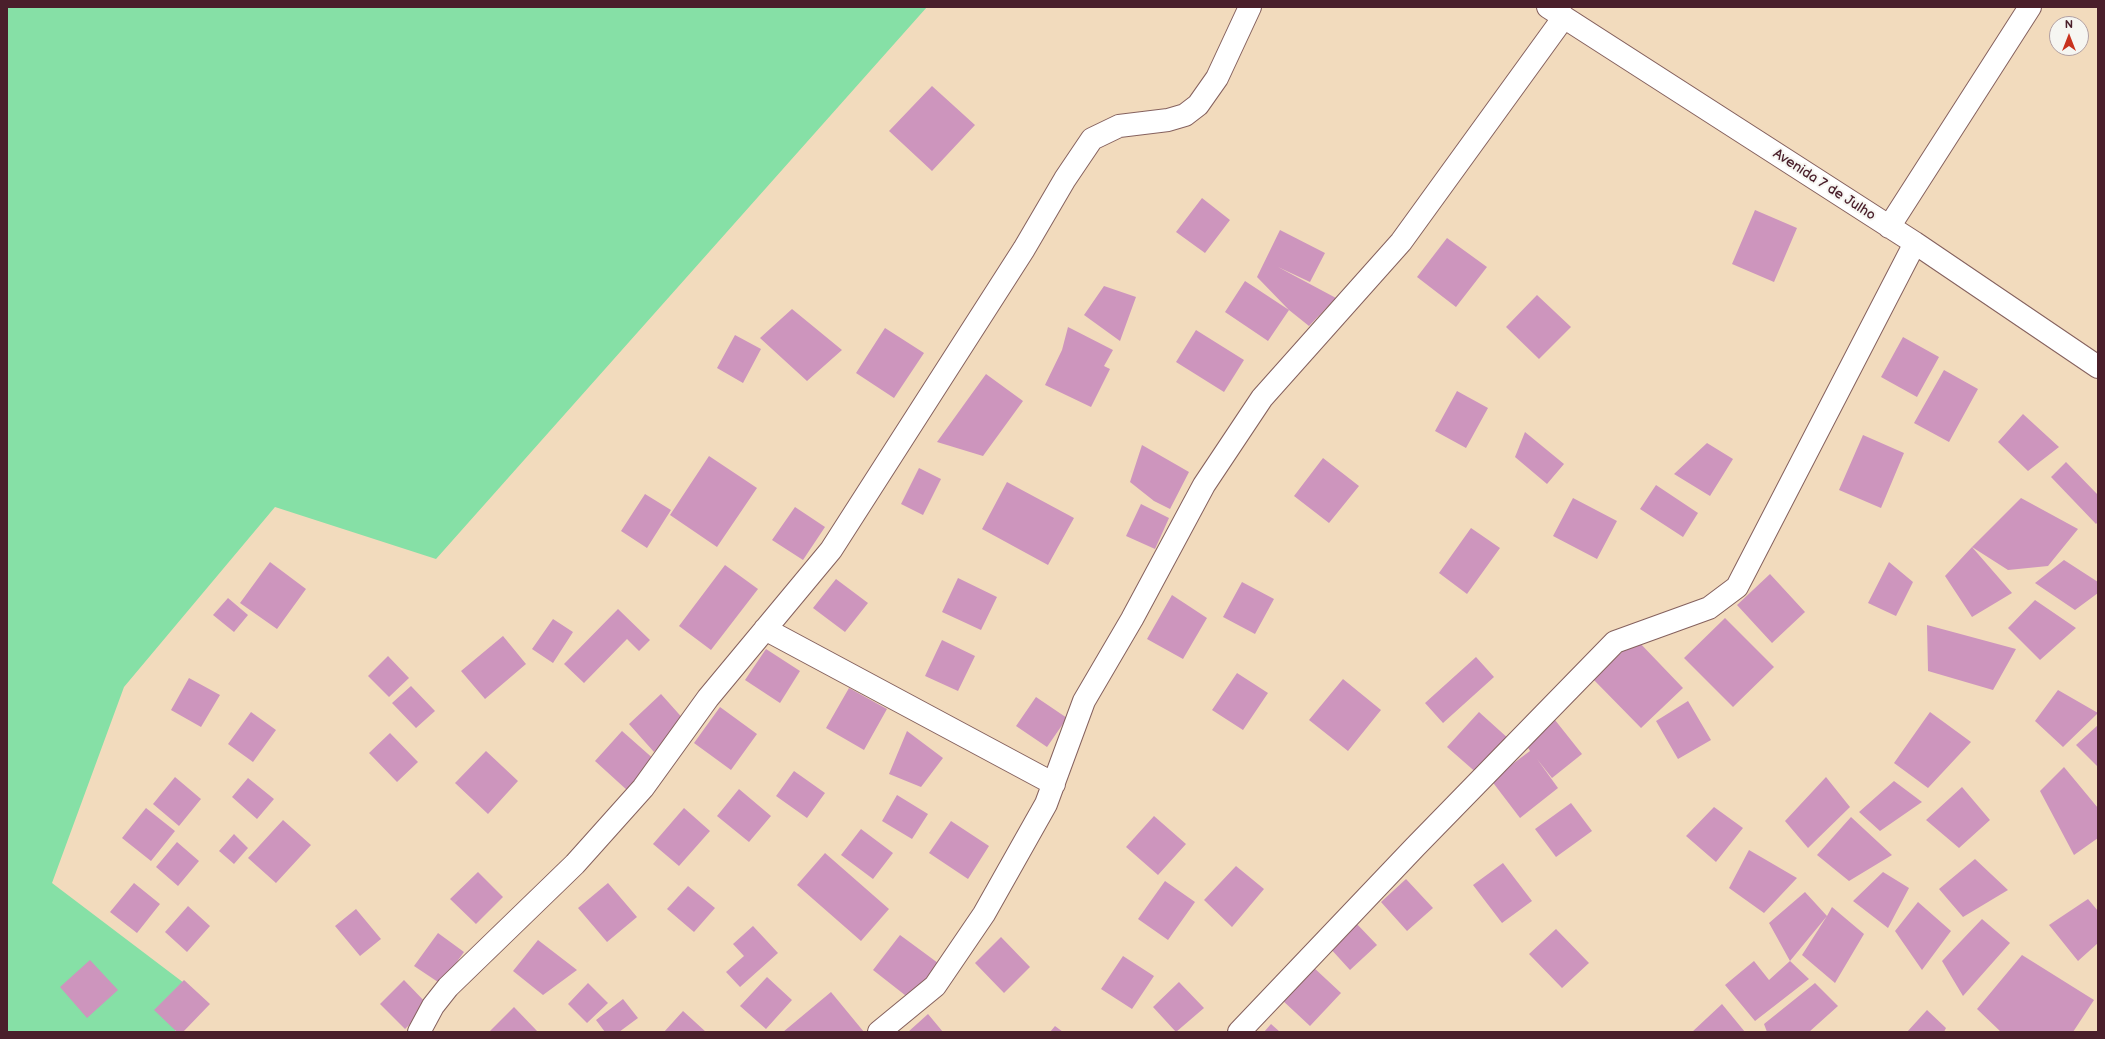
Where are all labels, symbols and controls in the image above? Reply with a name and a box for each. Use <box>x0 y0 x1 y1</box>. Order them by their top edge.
north arrow <box>2049 16 2089 56</box>
text: N <box>2065 18 2073 31</box>
street label: Avenida 7 de Julho <box>1770 146 1878 224</box>

